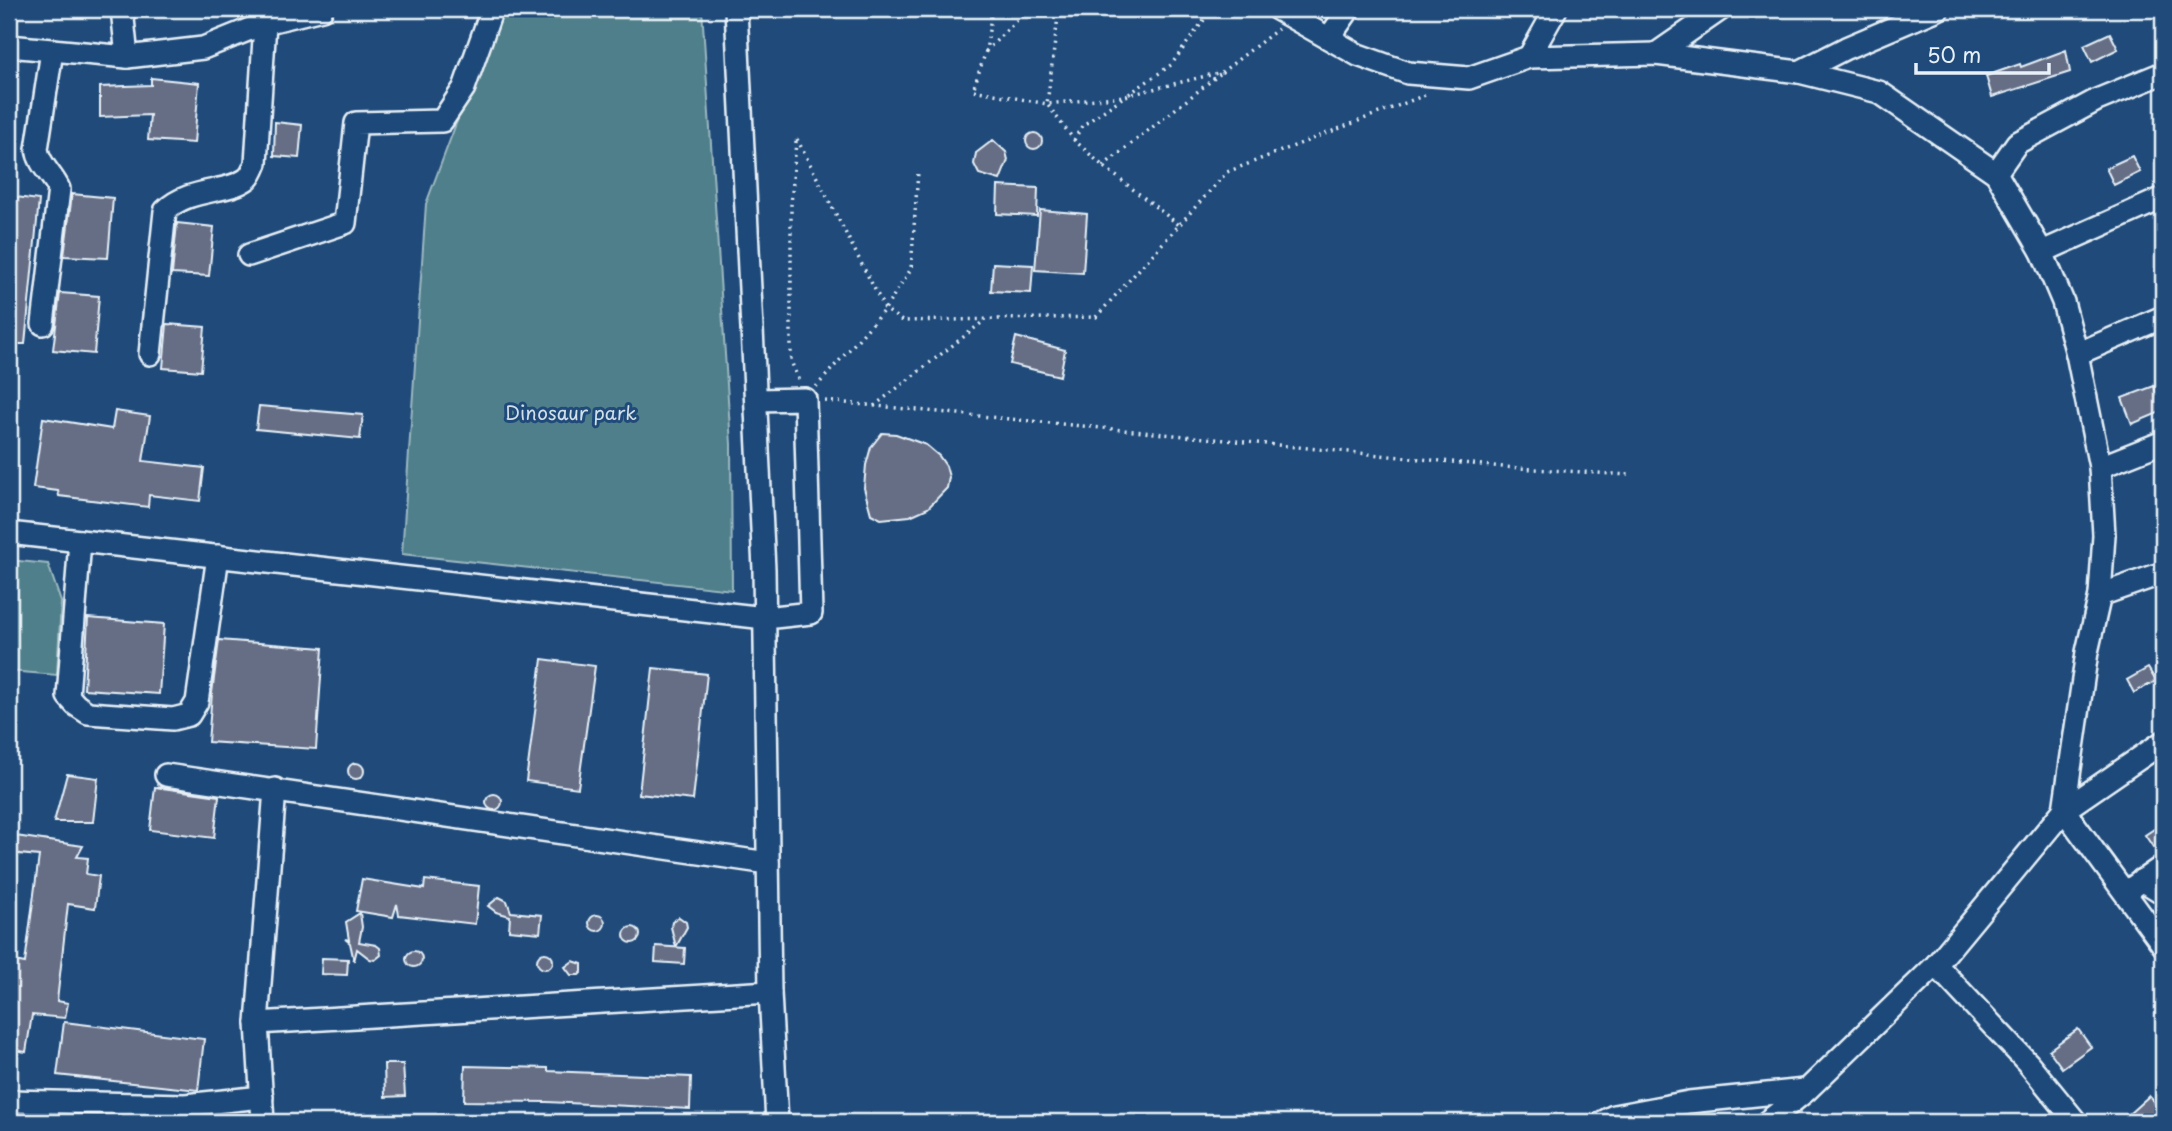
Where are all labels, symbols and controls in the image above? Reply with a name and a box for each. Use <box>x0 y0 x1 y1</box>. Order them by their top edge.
scale bar <box>1916 32 2050 76</box>
text: 50 m <box>1927 38 1981 70</box>
park label: Dinosaur park <box>505 398 637 426</box>

